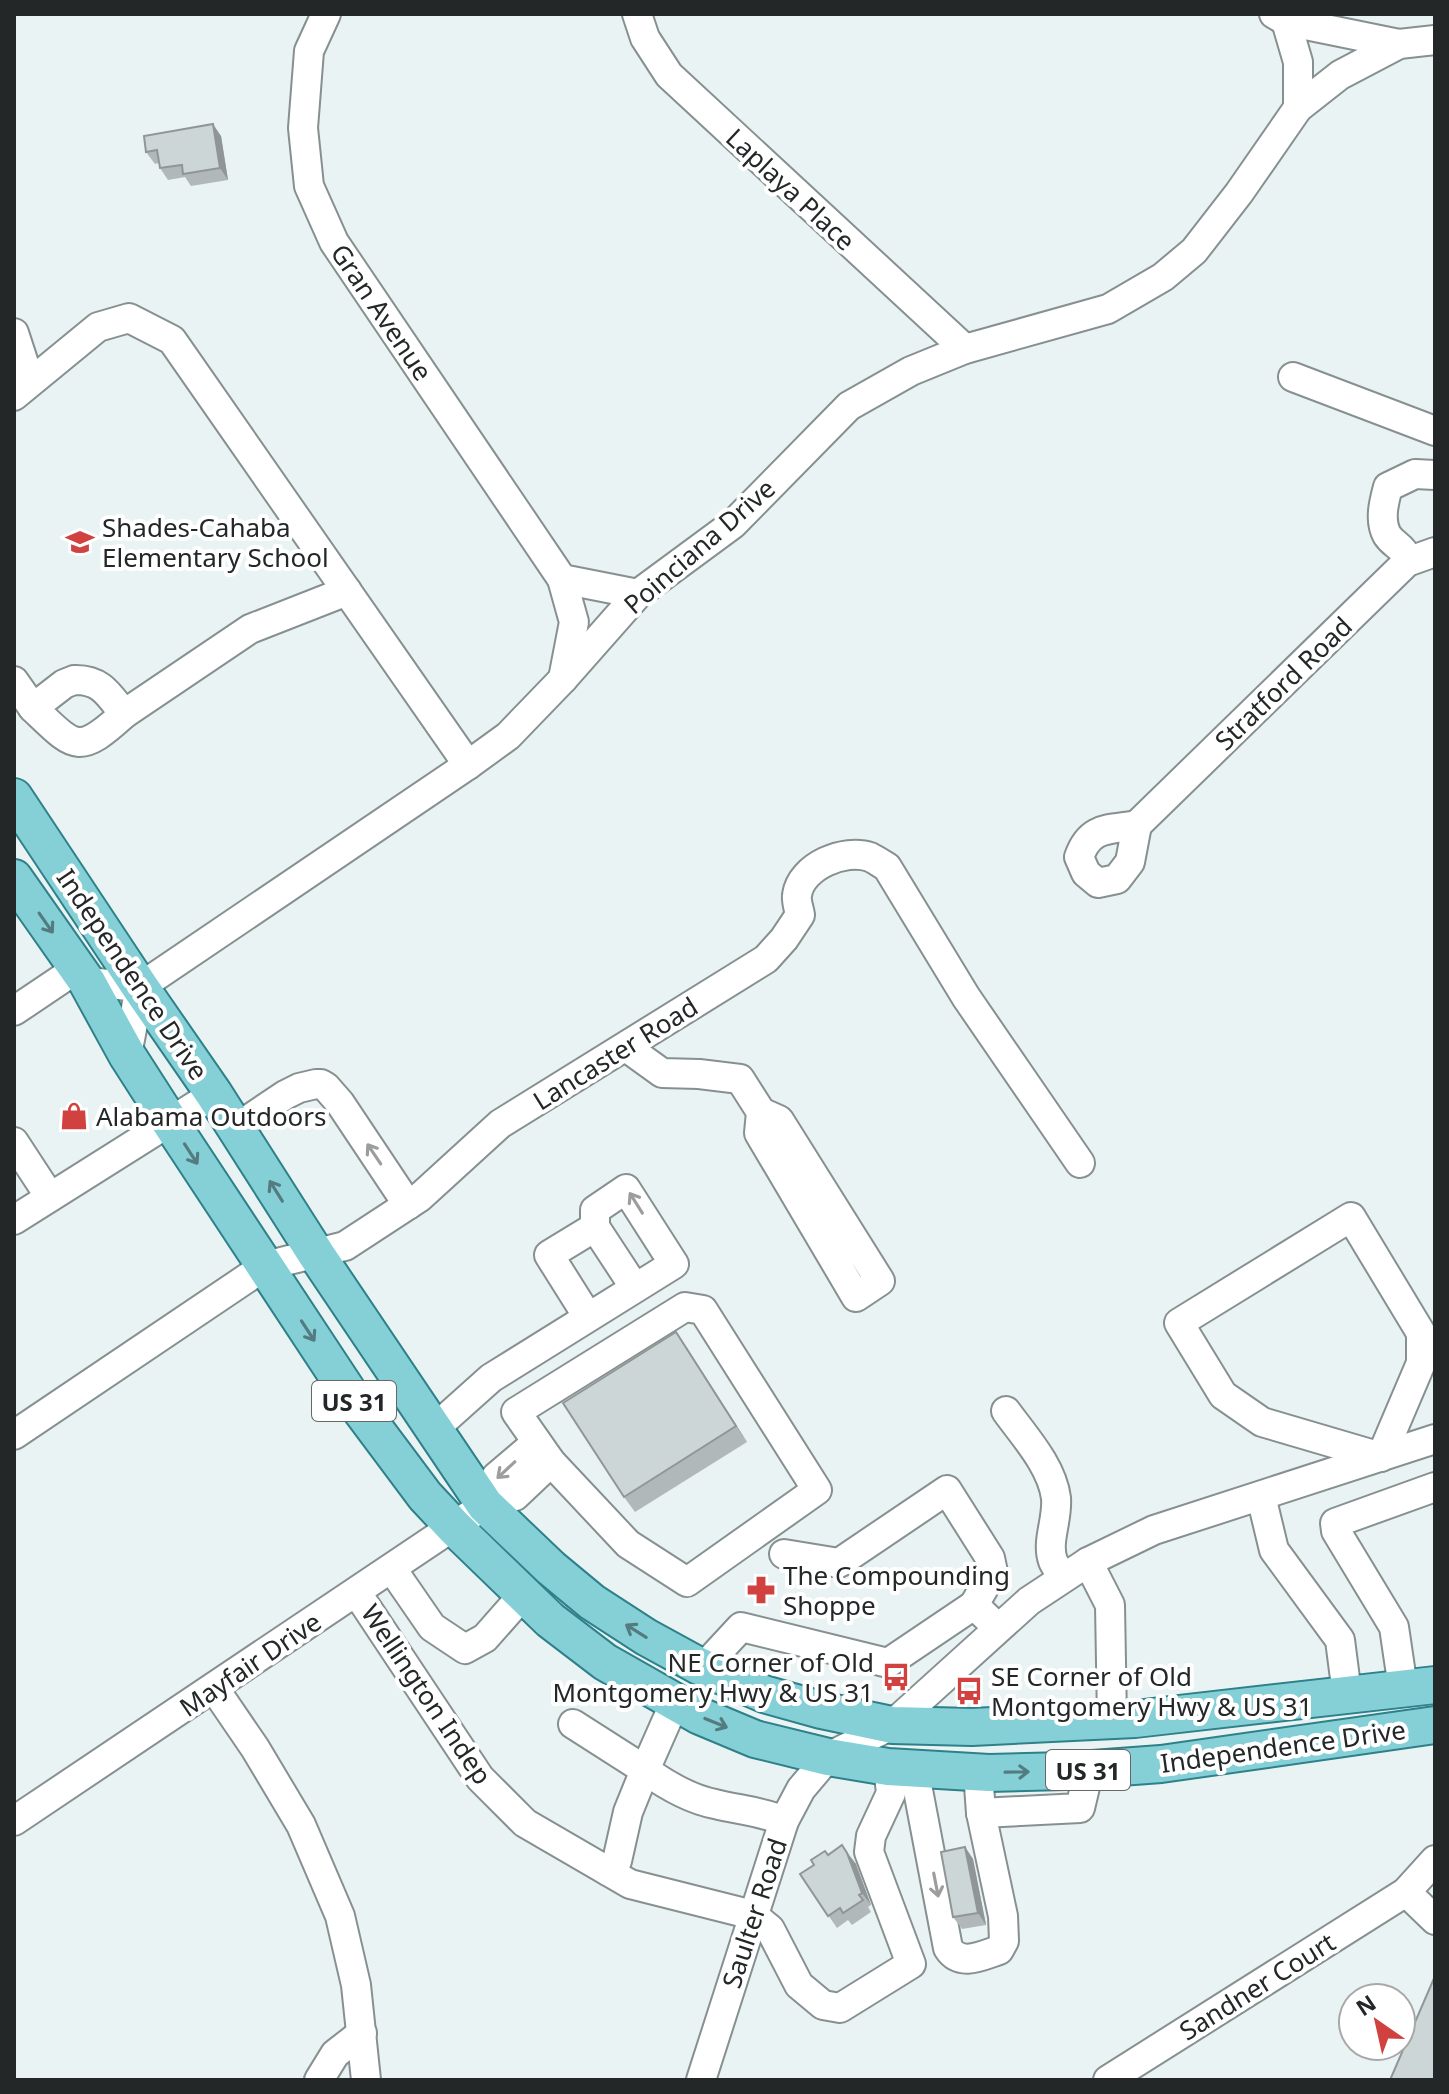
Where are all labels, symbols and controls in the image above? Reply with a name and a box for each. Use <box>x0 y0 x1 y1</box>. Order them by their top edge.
street label: Laplaya Place <box>719 120 863 258</box>
street label: Gran Avenue <box>323 236 441 388</box>
street label: Poinciana Drive <box>616 470 782 622</box>
place label: Shades-Cahaba Elementary School <box>102 509 329 575</box>
school or university icon: Shades-Cahaba Elementary School <box>65 527 95 557</box>
street label: Stratford Road <box>1206 608 1360 758</box>
street label: Independence Drive <box>49 861 217 1087</box>
one-way arrow <box>38 912 54 934</box>
street label: Lancaster Road <box>526 988 704 1118</box>
place label: Alabama Outdoors <box>96 1098 327 1134</box>
shop icon: Alabama Outdoors <box>59 1101 89 1131</box>
one-way arrow <box>183 1143 200 1165</box>
one-way arrow <box>365 1143 382 1165</box>
one-way arrow <box>267 1180 283 1203</box>
one-way arrow <box>627 1193 644 1215</box>
one-way arrow <box>300 1320 316 1342</box>
road number: US 31 <box>312 1381 396 1421</box>
one-way arrow <box>496 1461 516 1479</box>
place label: The Compounding Shoppe <box>783 1557 1010 1623</box>
pharmacy icon: The Compounding Shoppe <box>746 1575 776 1605</box>
street label: Wellington Indep <box>353 1597 501 1791</box>
street label: Mayfair Drive <box>172 1603 328 1725</box>
one-way arrow <box>626 1623 648 1640</box>
place label: NE Corner of Old Montgomery Hwy & US 31 <box>552 1644 874 1710</box>
place label: SE Corner of Old Montgomery Hwy & US 31 <box>991 1658 1313 1724</box>
bus stop icon: NE Corner of Old Montgomery Hwy & US 31 <box>881 1662 911 1692</box>
bus stop icon: SE Corner of Old Montgomery Hwy & US 31 <box>954 1676 984 1706</box>
street label: Independence Drive <box>1158 1711 1408 1781</box>
one-way arrow <box>703 1717 728 1732</box>
road number: US 31 <box>1046 1750 1130 1790</box>
one-way arrow <box>1003 1764 1030 1780</box>
street label: Saulter Road <box>713 1833 795 1993</box>
one-way arrow <box>929 1872 944 1897</box>
street label: Sandner Court <box>1172 1924 1342 2048</box>
north arrow <box>1337 1982 1417 2062</box>
text: N <box>1349 1987 1381 2022</box>

